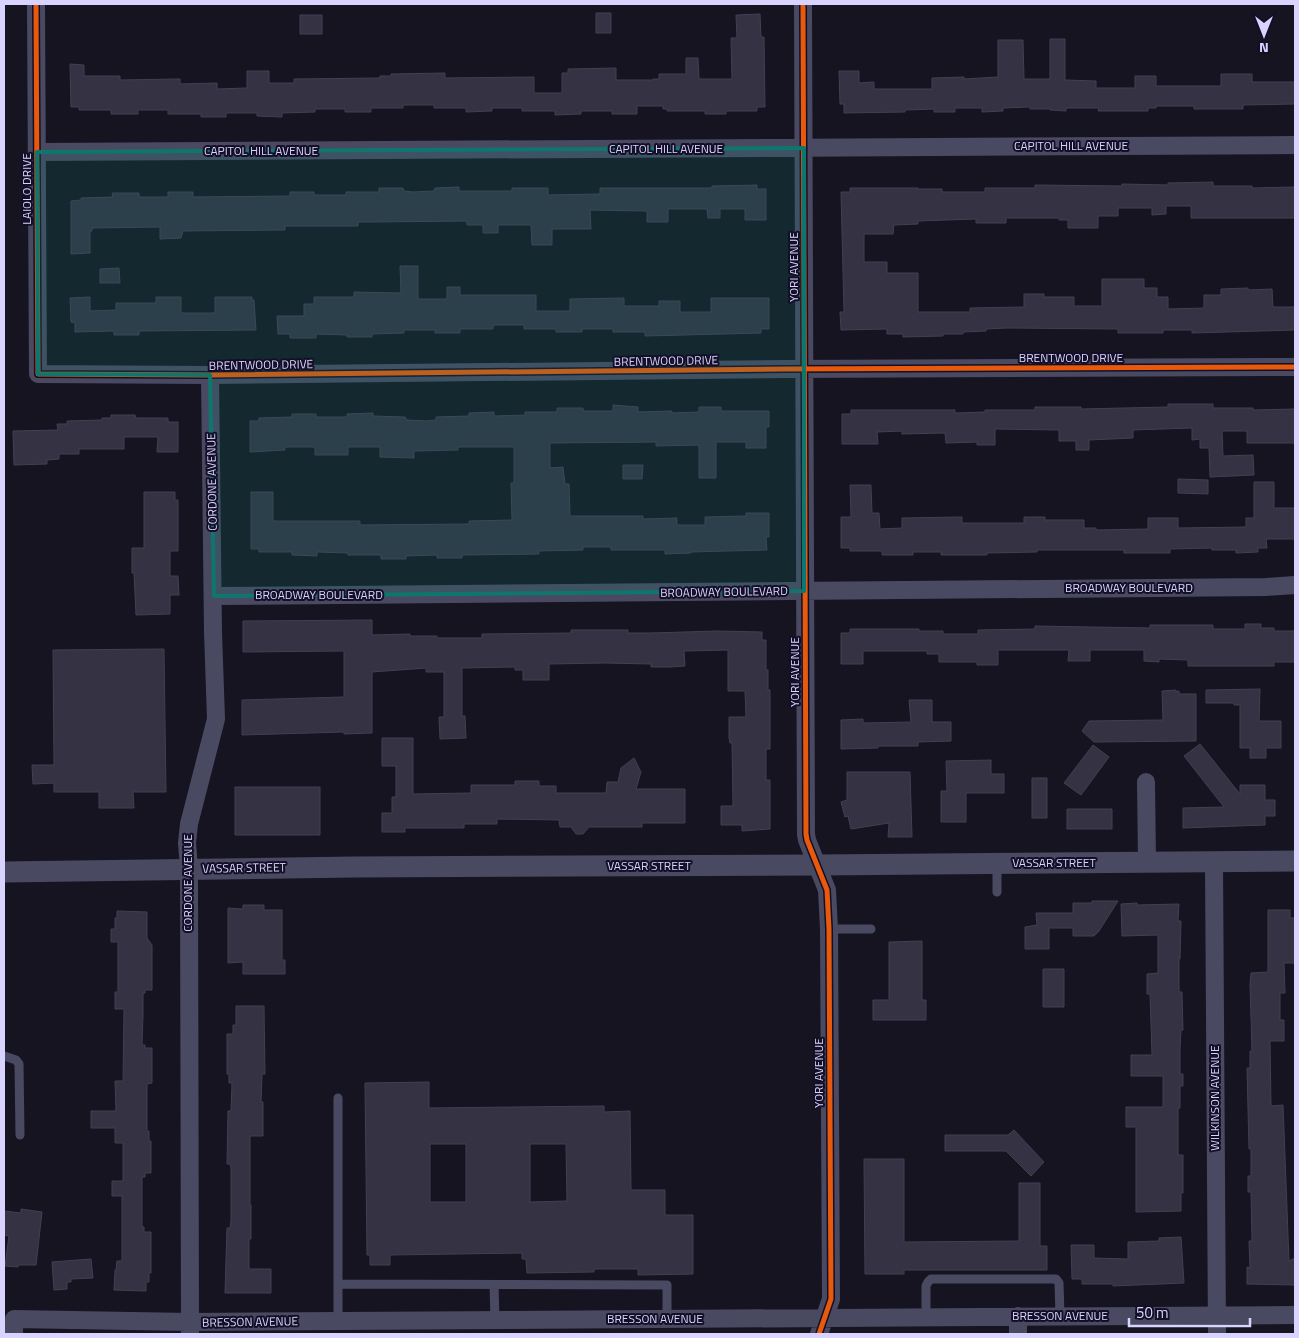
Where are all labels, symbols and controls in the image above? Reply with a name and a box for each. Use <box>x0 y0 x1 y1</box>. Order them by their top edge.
north arrow <box>1239 10 1289 60</box>
text: N <box>1259 38 1269 59</box>
street label: CAPITOL HILL AVENUE <box>1014 136 1128 155</box>
street label: CAPITOL HILL AVENUE <box>609 139 723 158</box>
street label: CAPITOL HILL AVENUE <box>204 141 318 160</box>
street label: LAIOLO DRIVE <box>17 153 36 225</box>
street label: YORI AVENUE <box>784 232 803 302</box>
street label: BRENTWOOD DRIVE <box>1019 348 1124 367</box>
street label: BRENTWOOD DRIVE <box>614 350 719 371</box>
street label: BRENTWOOD DRIVE <box>209 354 314 375</box>
street label: CORDONE AVENUE <box>201 433 222 531</box>
street label: BROADWAY BOULEVARD <box>1065 578 1193 597</box>
street label: BROADWAY BOULEVARD <box>660 581 788 602</box>
street label: BROADWAY BOULEVARD <box>255 585 383 604</box>
street label: YORI AVENUE <box>785 637 804 707</box>
street label: CORDONE AVENUE <box>178 834 197 932</box>
street label: VASSAR STREET <box>1012 853 1096 872</box>
street label: VASSAR STREET <box>607 856 691 875</box>
street label: VASSAR STREET <box>202 857 287 878</box>
street label: YORI AVENUE <box>809 1038 828 1108</box>
street label: WILKINSON AVENUE <box>1205 1045 1224 1151</box>
scale bar <box>1129 1296 1250 1328</box>
text: 50 m <box>1136 1301 1169 1324</box>
street label: BRESSON AVENUE <box>1012 1306 1108 1325</box>
street label: BRESSON AVENUE <box>607 1309 703 1328</box>
street label: BRESSON AVENUE <box>202 1311 298 1332</box>

